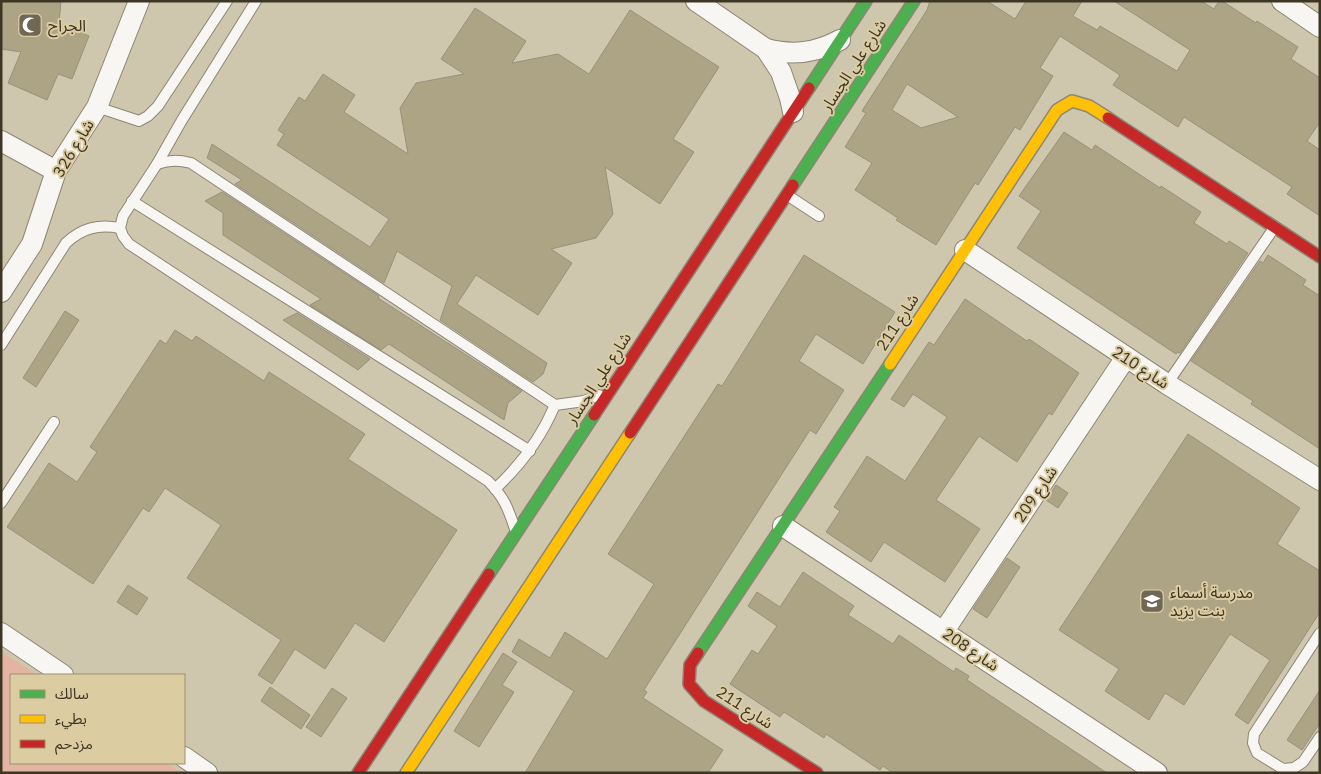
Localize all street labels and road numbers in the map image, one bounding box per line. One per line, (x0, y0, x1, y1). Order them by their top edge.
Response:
street label: شارع علي الجسار (815, 15, 893, 117)
street label: شارع 326 (48, 116, 101, 182)
street label: شارع 211 (871, 290, 925, 356)
street label: شارع علي الجسار (560, 328, 638, 430)
street label: شارع 210 (1107, 341, 1173, 395)
street label: شارع 209 (1009, 462, 1064, 528)
street label: شارع 208 (937, 623, 1003, 678)
street label: شارع 211 (711, 681, 777, 735)

